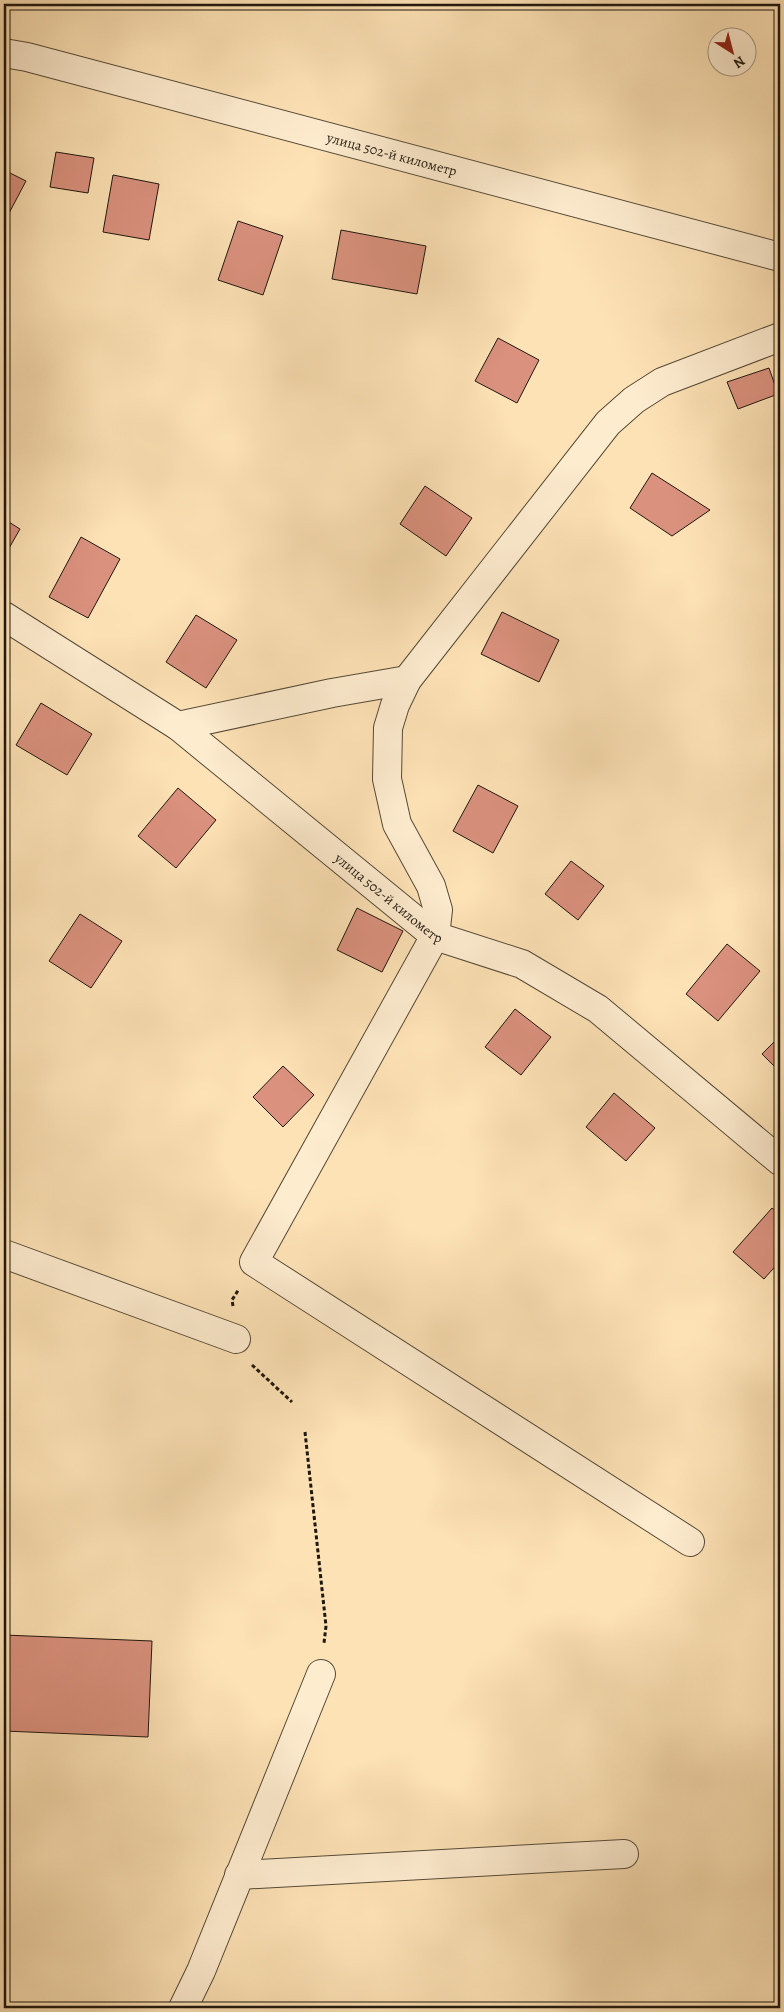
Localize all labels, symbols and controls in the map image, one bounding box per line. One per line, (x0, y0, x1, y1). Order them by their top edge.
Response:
north arrow (706, 28, 756, 78)
text: N (730, 51, 749, 73)
street label: улица 502-й километр (324, 128, 459, 181)
street label: улица 502-й километр (330, 848, 445, 948)

